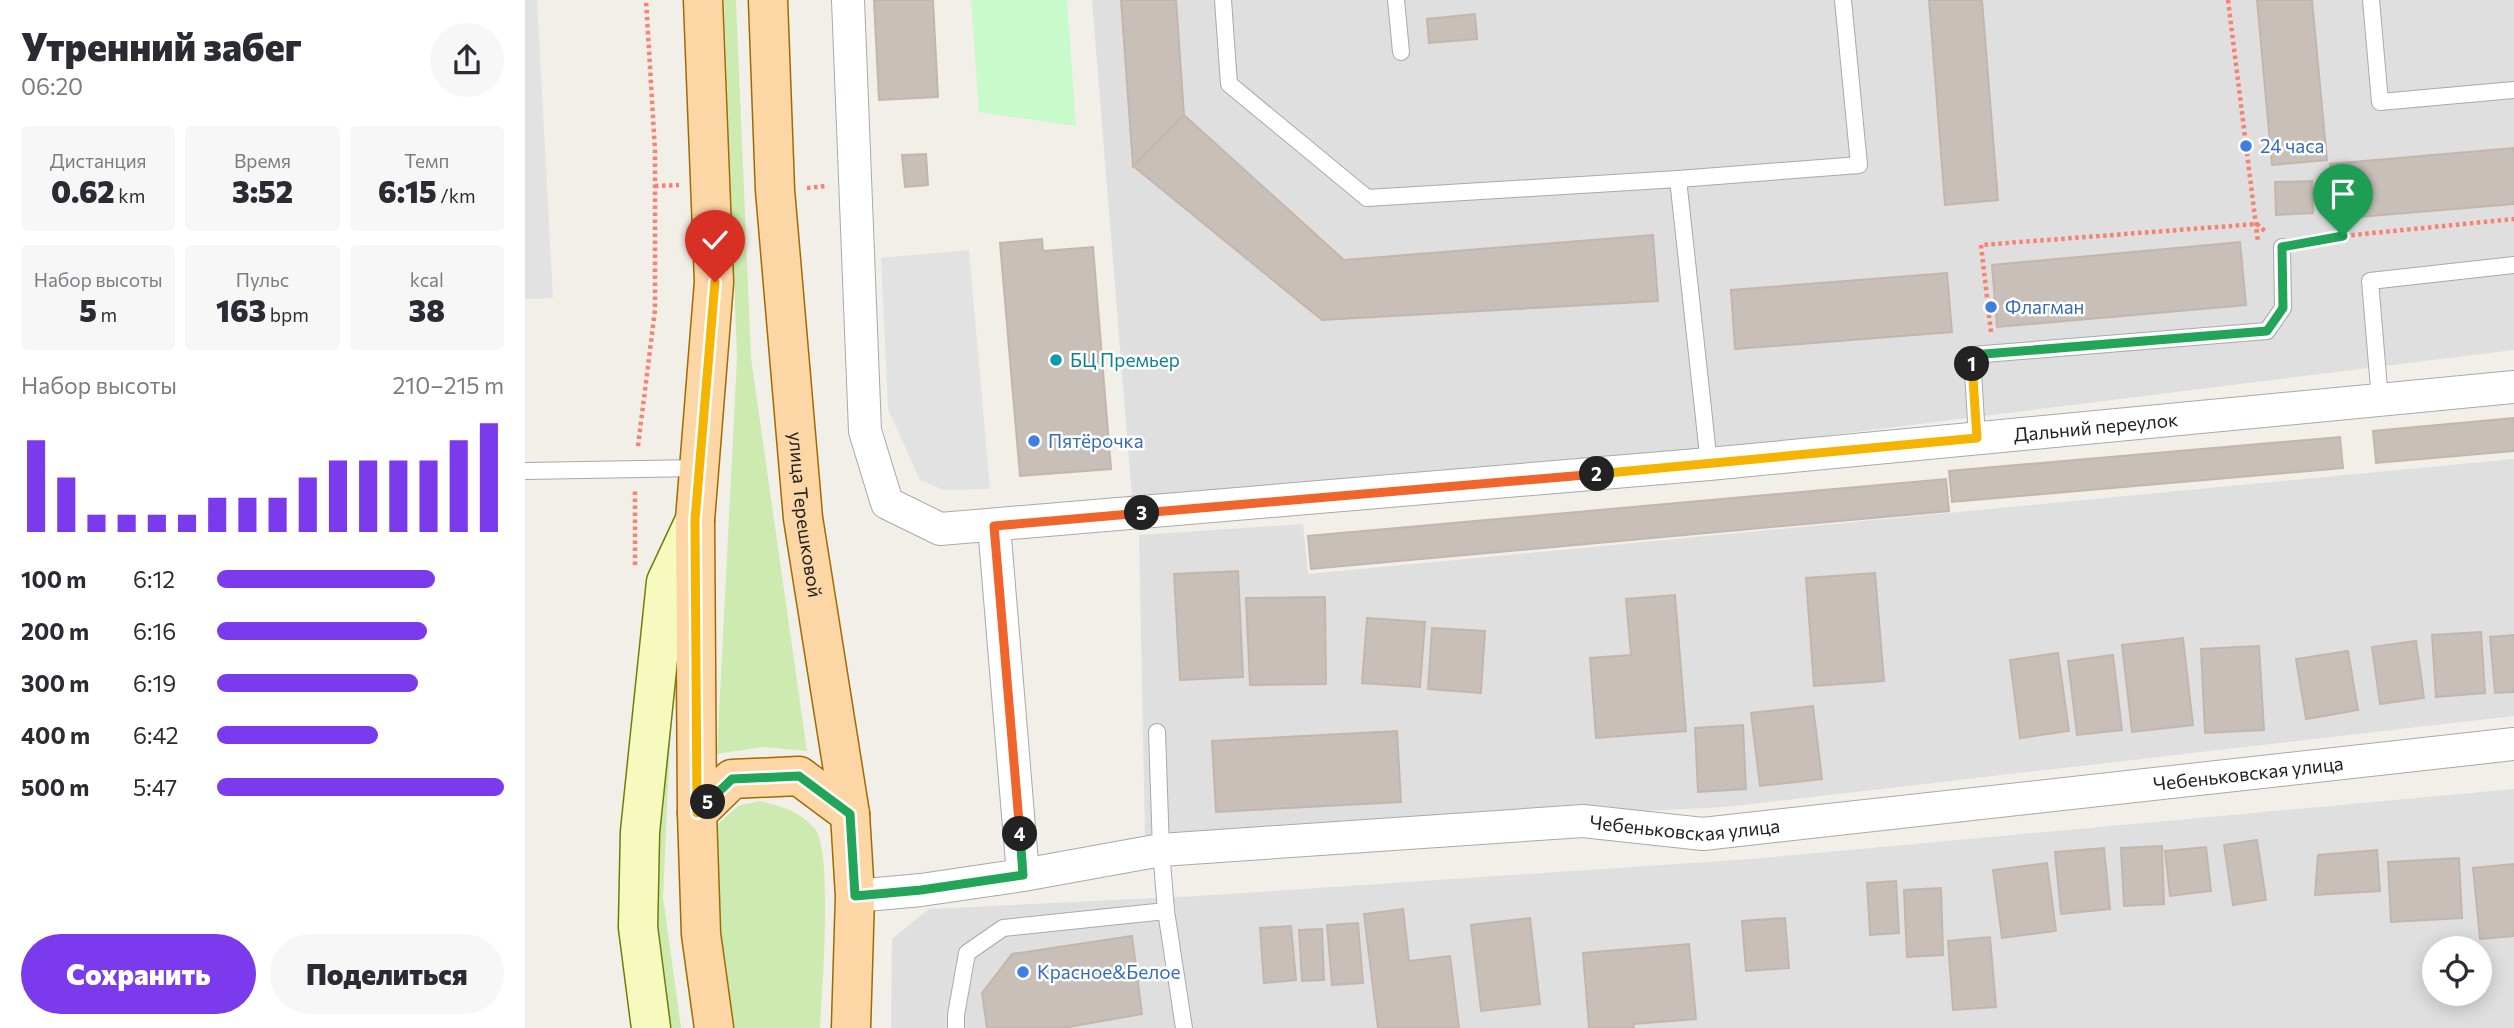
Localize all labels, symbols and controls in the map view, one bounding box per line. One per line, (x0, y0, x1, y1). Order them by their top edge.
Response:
text: Утренний забег (21, 22, 302, 69)
button: share (430, 23, 504, 97)
text: 06:20 (21, 72, 83, 100)
place label: 24 часа (2260, 134, 2324, 157)
marker: 24 часа (2238, 138, 2254, 154)
text: Дистанция (50, 149, 147, 172)
text: Время (234, 149, 291, 172)
text: Темп (404, 149, 449, 172)
pin (2313, 164, 2373, 236)
text: 0.62 (51, 172, 115, 209)
text: 3:52 (232, 172, 293, 209)
text: 6:15 (378, 172, 437, 209)
icon: arrive (2324, 175, 2362, 213)
text: km (115, 184, 145, 207)
text: /km (437, 184, 476, 207)
pin (685, 210, 745, 282)
icon: check (696, 221, 734, 259)
text: Набор высоты (34, 268, 163, 291)
text: Пульс (236, 268, 289, 291)
text: kcal (410, 268, 444, 291)
text: 5 (79, 291, 97, 328)
text: 163 (216, 291, 266, 328)
text: 38 (409, 291, 445, 328)
place label: Флагман (2005, 295, 2084, 318)
marker: Флагман (1983, 299, 1999, 315)
text: m (97, 303, 117, 326)
text: bpm (266, 303, 309, 326)
pin: 1 (1955, 346, 1989, 382)
place label: БЦ Премьер (1070, 348, 1180, 371)
marker: БЦ Премьер (1048, 352, 1064, 368)
text: 1 (1967, 352, 1976, 375)
text: Набор высоты (21, 371, 177, 399)
text: 210–215 m (393, 371, 504, 399)
street label: Дальний переулок (2012, 407, 2179, 446)
place label: Пятёрочка (1048, 429, 1144, 452)
street label: улица Терешковой (785, 431, 827, 599)
marker: Пятёрочка (1026, 433, 1042, 449)
pin: 2 (1579, 456, 1615, 491)
text: 2 (1591, 462, 1602, 485)
pin: 3 (1125, 496, 1159, 530)
text: 3 (1136, 501, 1147, 524)
text: 100 m (21, 565, 86, 593)
text: 6:12 (133, 565, 175, 593)
text: 200 m (21, 617, 89, 645)
text: 6:16 (133, 617, 176, 645)
text: 300 m (21, 669, 89, 697)
text: 6:19 (133, 669, 176, 697)
text: 400 m (21, 721, 90, 749)
text: 6:42 (133, 721, 179, 749)
street label: Чебеньковская улица (2152, 751, 2345, 795)
text: 500 m (21, 773, 89, 801)
text: 5:47 (133, 773, 177, 801)
pin: 5 (691, 784, 725, 820)
text: 5 (702, 790, 713, 813)
street label: Чебеньковская улица (1589, 810, 1781, 845)
pin: 4 (1002, 816, 1037, 852)
text: 4 (1014, 822, 1025, 845)
button: Сохранить (21, 934, 256, 1014)
button: Поделиться (270, 934, 504, 1014)
map controls (2422, 936, 2492, 1006)
button: locate (2422, 936, 2492, 1006)
place label: Красное&Белое (1037, 960, 1181, 983)
marker: Красное&Белое (1015, 964, 1031, 980)

